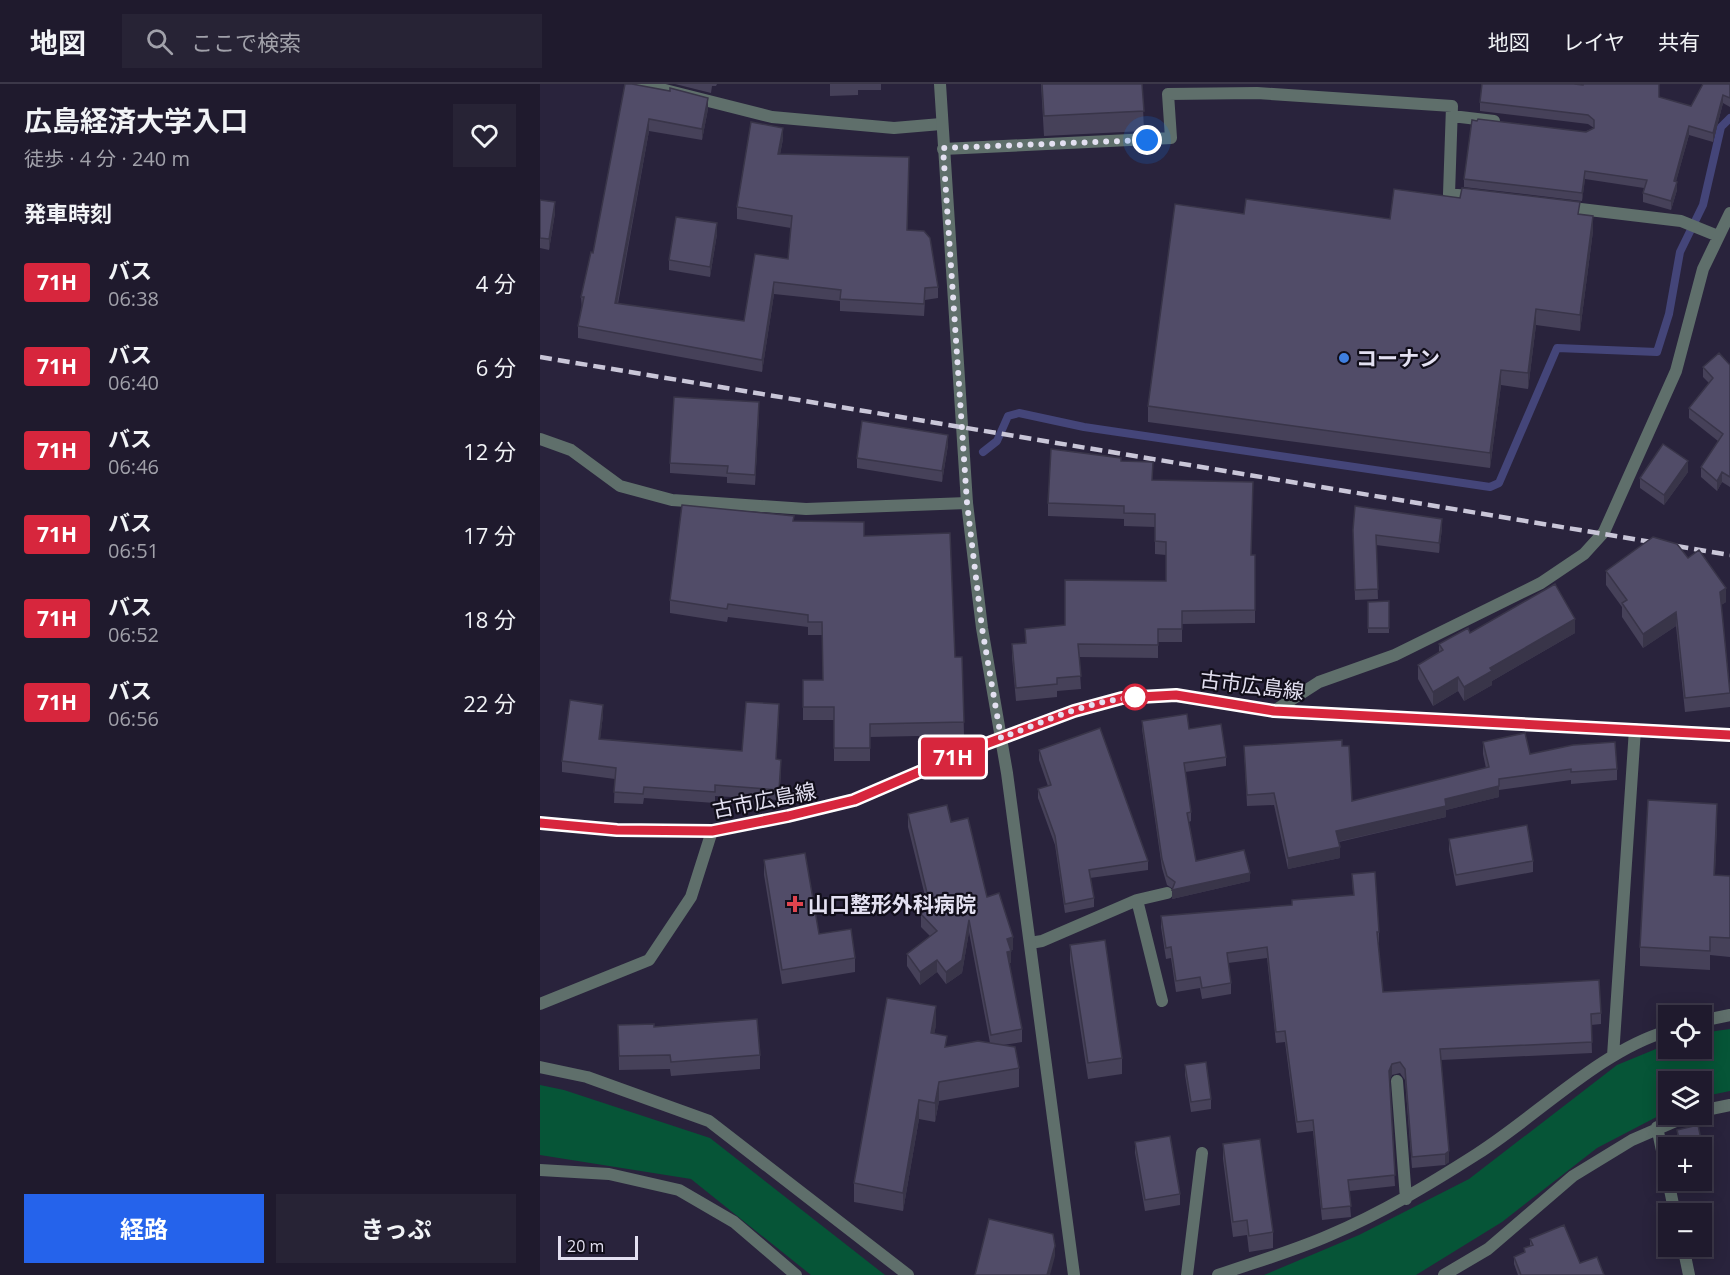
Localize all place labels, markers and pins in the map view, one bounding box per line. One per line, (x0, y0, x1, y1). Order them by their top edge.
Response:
place label: コーナン (1356, 344, 1440, 372)
marker: コーナン (1337, 351, 1351, 365)
unlabelled marker (1122, 684, 1148, 710)
place label: 山口整形外科病院 (808, 890, 976, 918)
marker: 山口整形外科病院 (786, 895, 804, 913)

